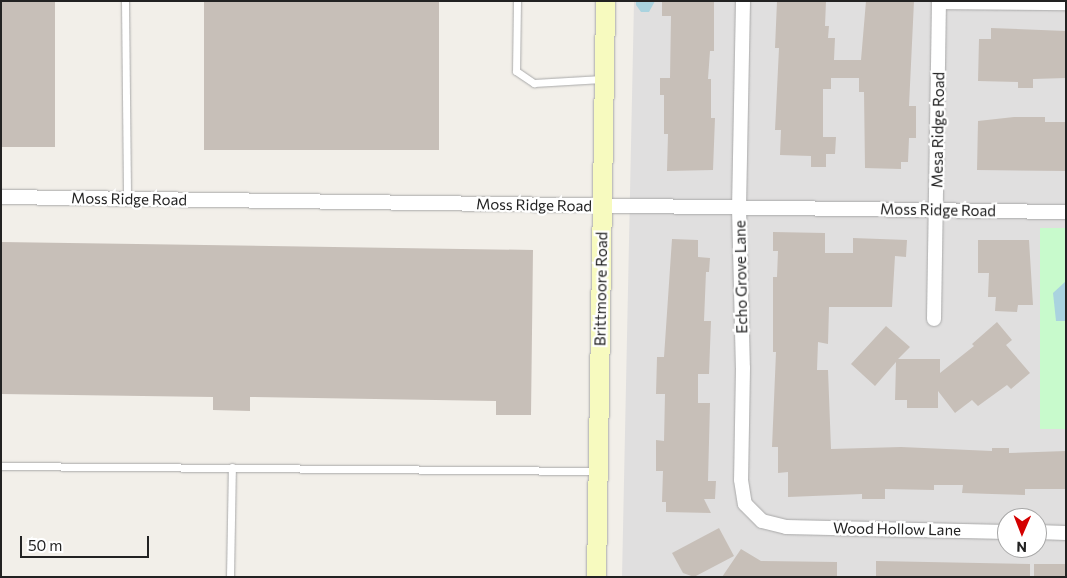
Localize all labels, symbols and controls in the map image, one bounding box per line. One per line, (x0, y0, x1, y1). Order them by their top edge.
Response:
street label: Mesa Ridge Road (928, 72, 948, 188)
street label: Moss Ridge Road (71, 189, 187, 209)
street label: Moss Ridge Road (476, 195, 592, 215)
street label: Moss Ridge Road (880, 200, 996, 220)
street label: Echo Grove Lane (731, 220, 751, 334)
street label: Brittmoore Road (591, 232, 611, 346)
north arrow (997, 508, 1047, 558)
street label: Wood Hollow Lane (833, 519, 961, 539)
scale bar (22, 526, 151, 558)
text: 50 m (28, 536, 62, 554)
text: N (1016, 539, 1027, 556)

